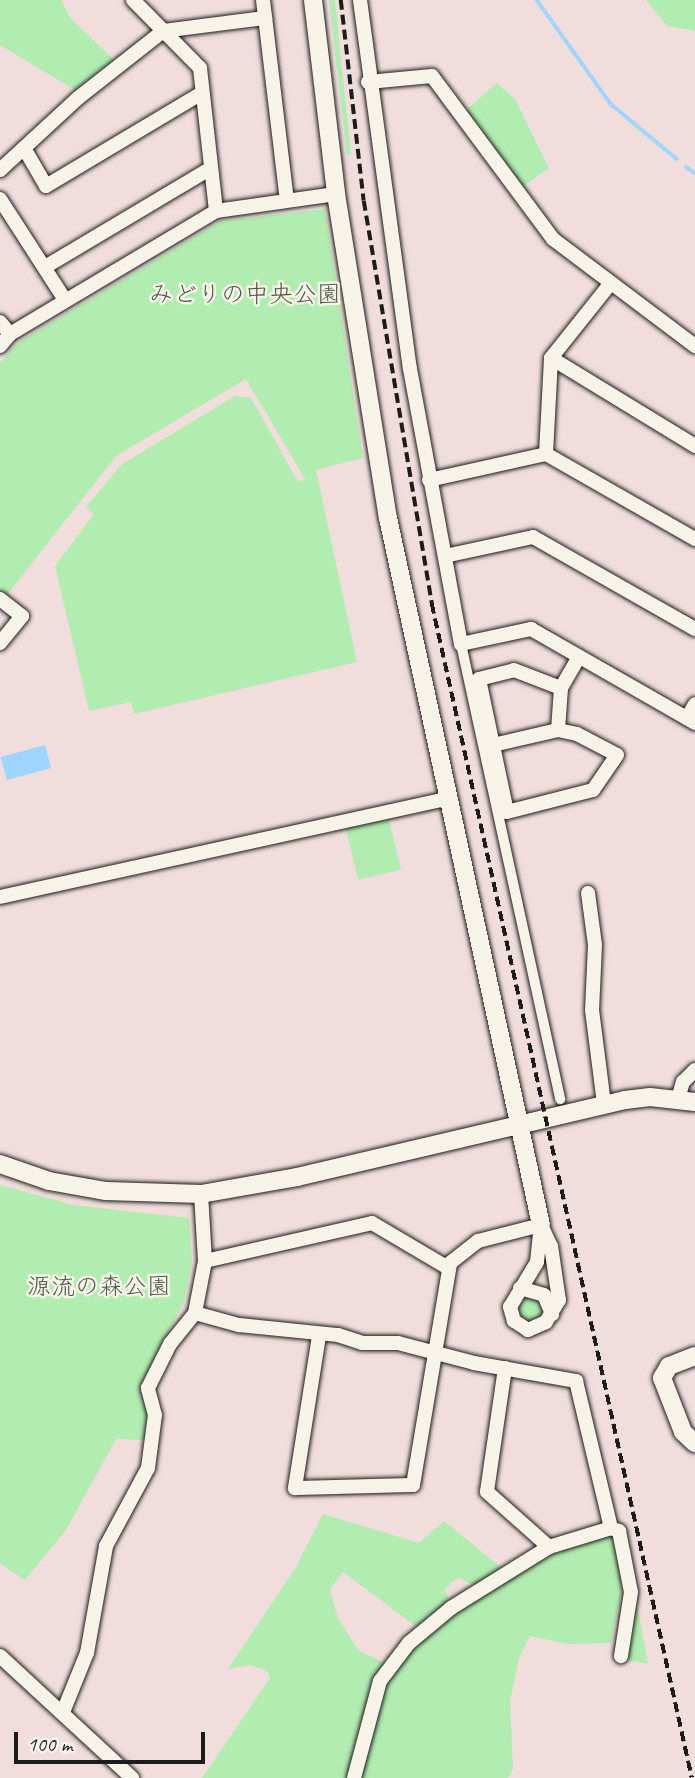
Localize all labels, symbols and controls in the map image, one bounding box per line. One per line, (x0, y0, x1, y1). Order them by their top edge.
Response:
park label: みどりの中央公園 (149, 281, 341, 309)
park label: 源流の森公園 (27, 1273, 171, 1301)
scale bar (18, 1718, 208, 1762)
text: 100 m (27, 1731, 72, 1757)

